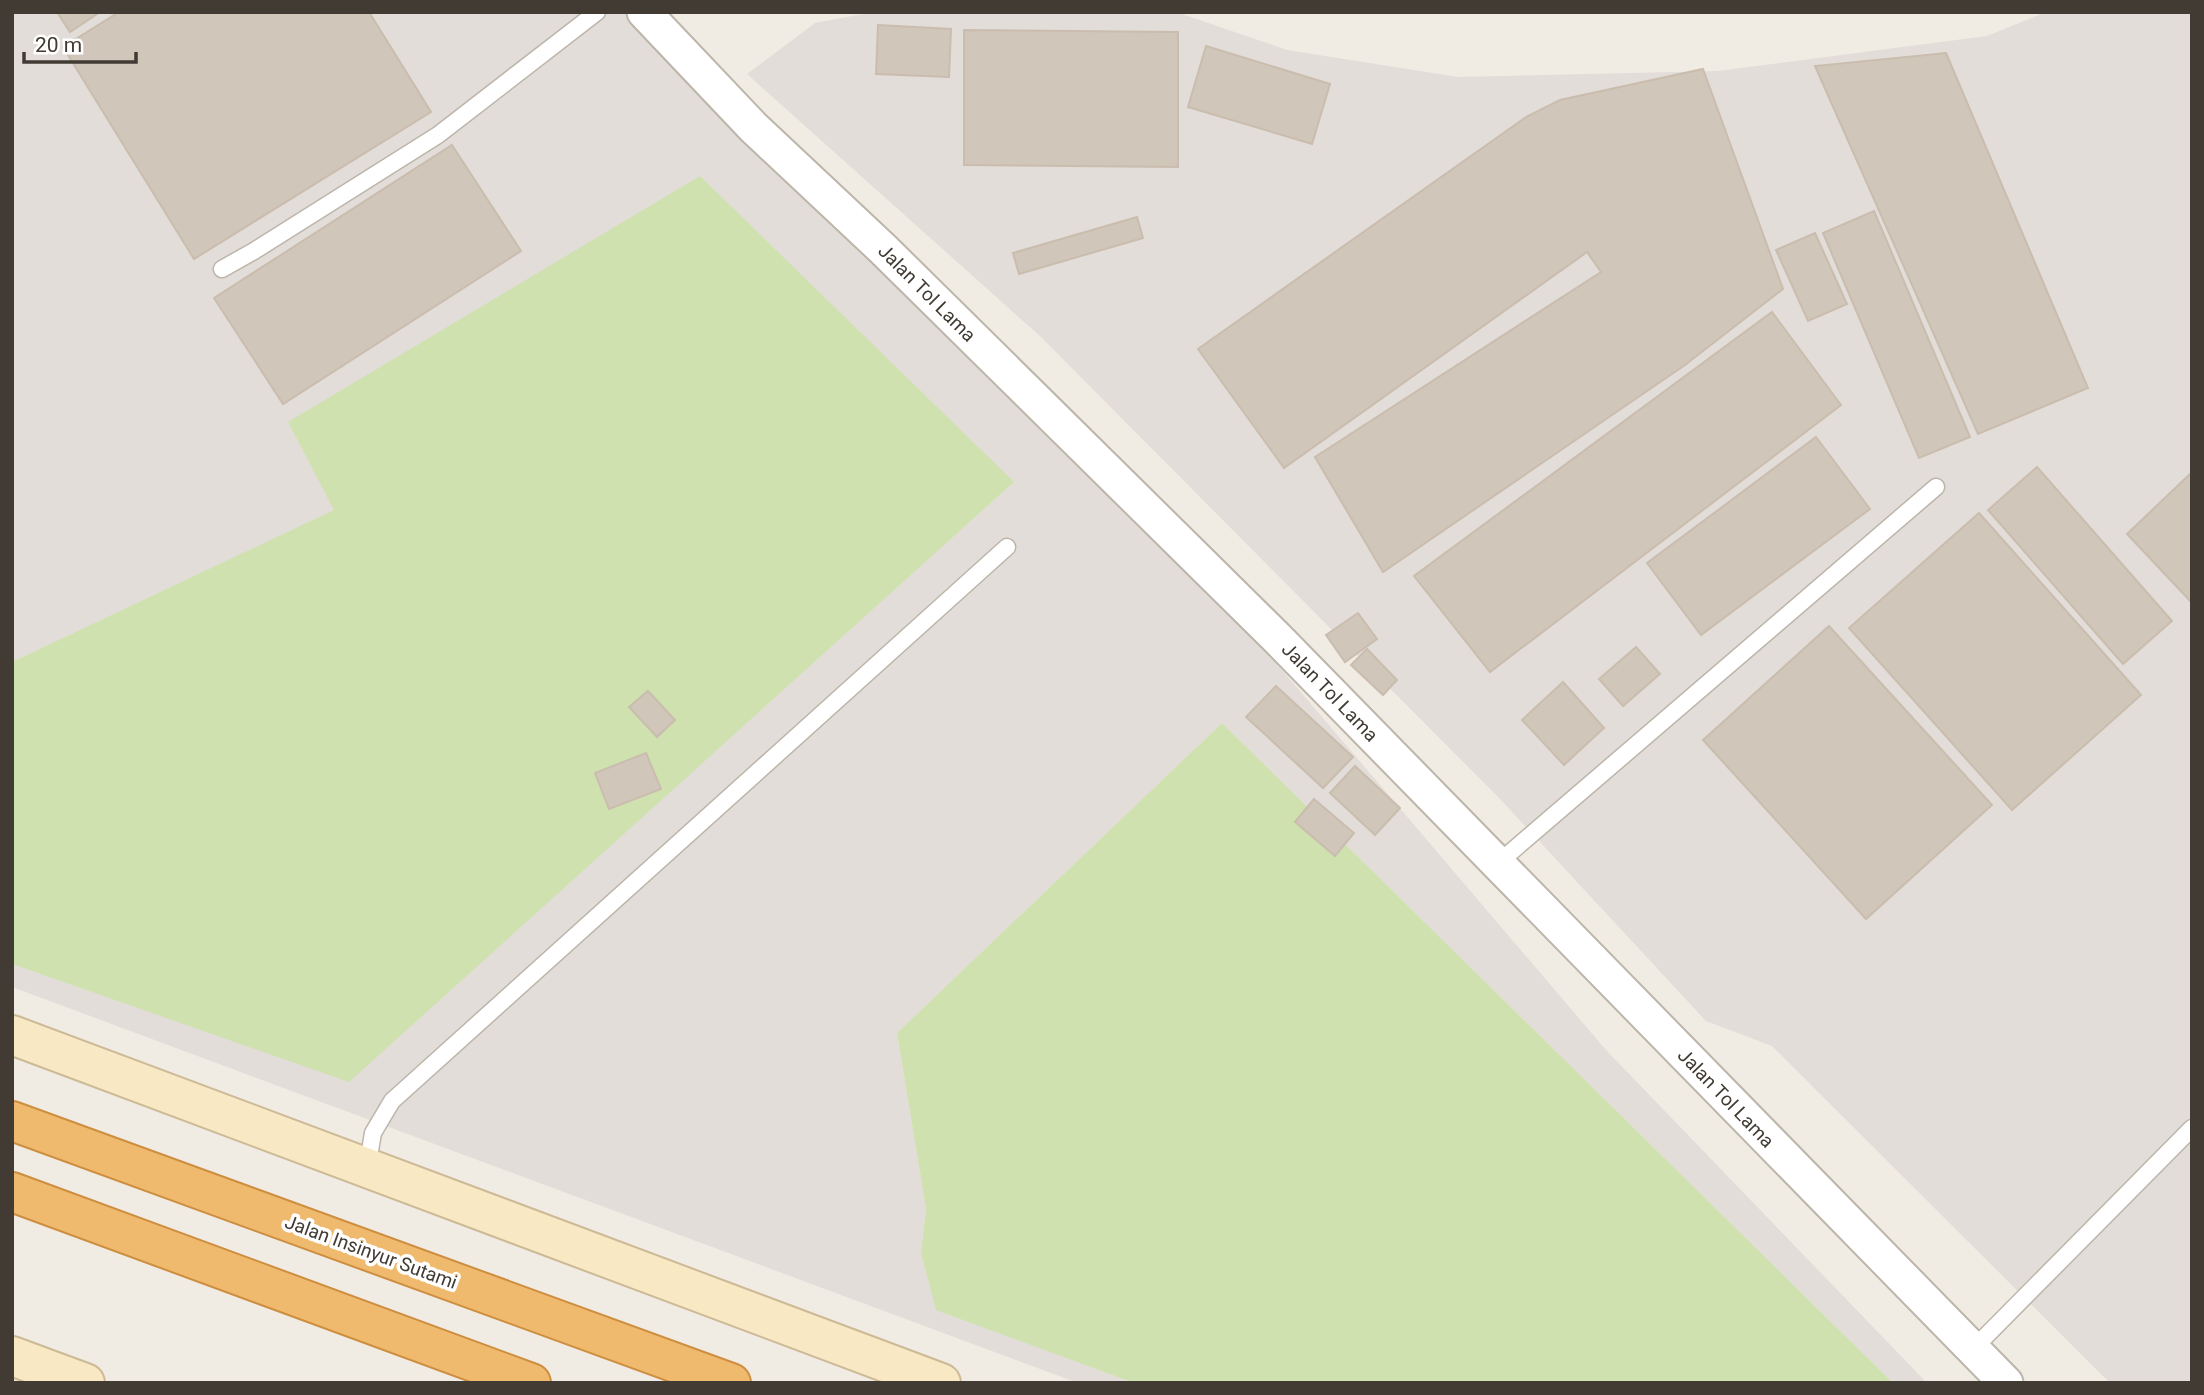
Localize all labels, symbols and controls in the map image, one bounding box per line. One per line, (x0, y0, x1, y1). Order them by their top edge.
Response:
scale bar (24, 21, 136, 65)
text: 20 m (35, 33, 82, 57)
street label: Jalan Tol Lama (873, 239, 981, 347)
street label: Jalan Tol Lama (1277, 638, 1383, 746)
street label: Jalan Tol Lama (1673, 1044, 1779, 1152)
street label: Jalan Insinyur Sutami (282, 1210, 460, 1294)

